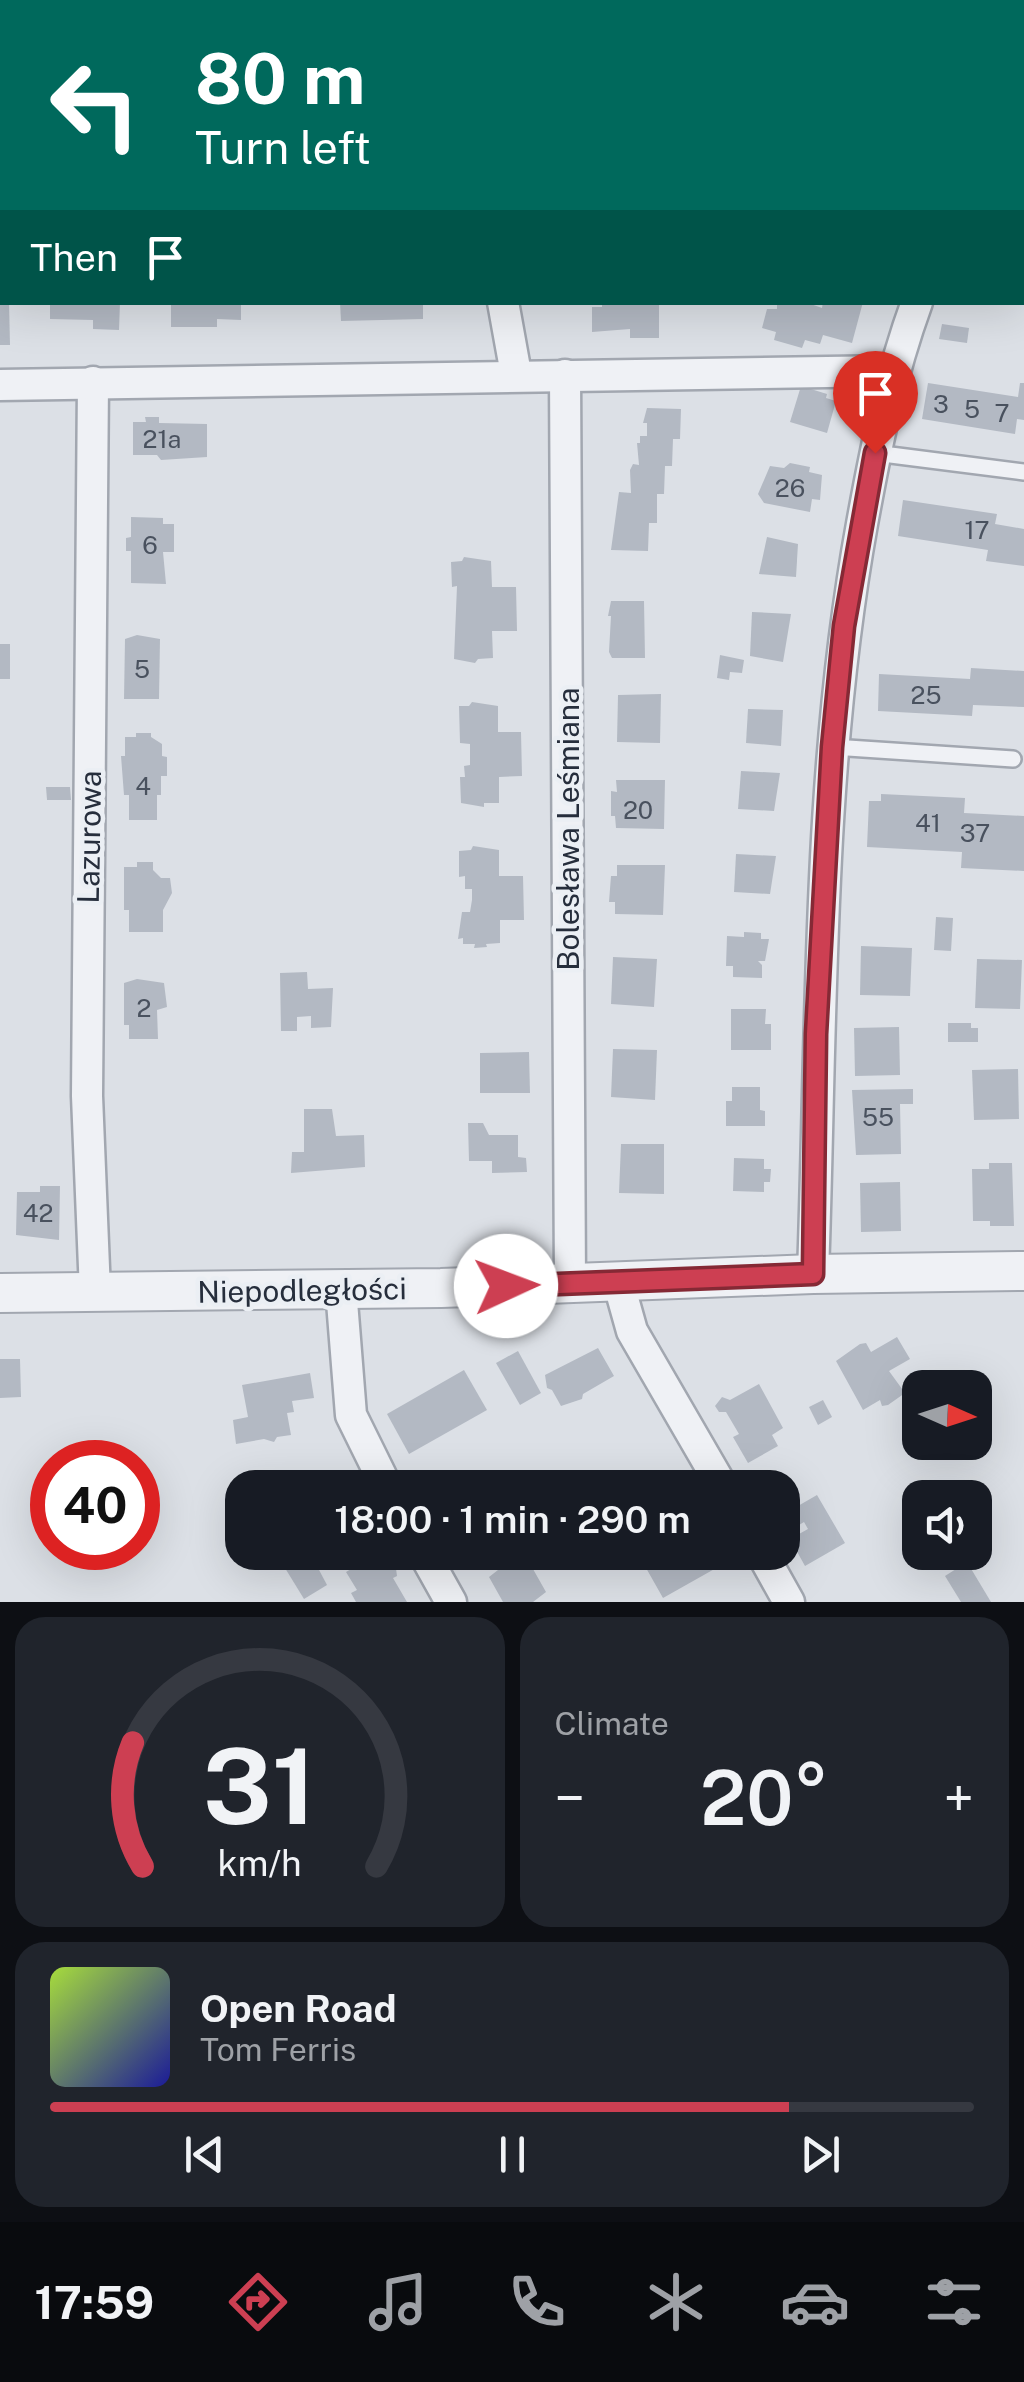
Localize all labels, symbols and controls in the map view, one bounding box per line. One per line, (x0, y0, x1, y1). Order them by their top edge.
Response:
text: 80 m (195, 37, 365, 120)
icon: left (30, 40, 160, 170)
text: Turn left (195, 121, 371, 174)
icon: arrive (138, 230, 193, 285)
text: Then (30, 235, 118, 280)
pin (833, 351, 918, 454)
icon: arrive (848, 366, 903, 421)
house number: 3 (933, 389, 949, 419)
house number: 5 (964, 394, 980, 424)
house number: 7 (994, 398, 1010, 428)
house number: 21a (143, 424, 181, 454)
house number: 26 (775, 473, 805, 503)
house number: 17 (964, 515, 990, 545)
house number: 6 (142, 530, 158, 560)
house number: 5 (134, 654, 150, 684)
house number: 25 (911, 680, 941, 710)
street label: Bolesława Leśmiana (550, 687, 586, 971)
street label: Lazurowa (70, 770, 108, 904)
house number: 4 (135, 771, 151, 801)
house number: 20 (623, 795, 653, 825)
house number: 41 (915, 808, 941, 838)
house number: 37 (960, 818, 990, 848)
house number: 2 (137, 993, 151, 1023)
house number: 55 (862, 1102, 894, 1132)
house number: 42 (23, 1198, 53, 1228)
position arrow (454, 1234, 558, 1338)
street label: Niepodległości (197, 1270, 407, 1310)
north arrow (902, 1370, 992, 1460)
map controls (902, 1370, 992, 1570)
speed limit sign: 40 (30, 1440, 160, 1570)
button: sound (902, 1480, 992, 1570)
text: 18:00 · 1 min · 290 m (334, 1497, 691, 1542)
text: Climate (555, 1705, 669, 1742)
text: 31 (203, 1725, 317, 1847)
text: 20° (700, 1754, 829, 1842)
text: − (555, 1766, 585, 1830)
text: + (943, 1766, 974, 1830)
text: km/h (218, 1842, 302, 1884)
text: Open Road (200, 1986, 397, 2031)
text: Tom Ferris (200, 2031, 356, 2068)
icon: previous (177, 2127, 232, 2182)
icon: pause (485, 2127, 540, 2182)
icon: next (793, 2127, 848, 2182)
icon: directions (223, 2267, 293, 2337)
icon: music (363, 2267, 433, 2337)
icon: phone (502, 2267, 572, 2337)
icon: climate (641, 2267, 711, 2337)
icon: car (780, 2267, 850, 2337)
icon: filters (919, 2267, 989, 2337)
text: 17:59 (35, 2276, 154, 2329)

